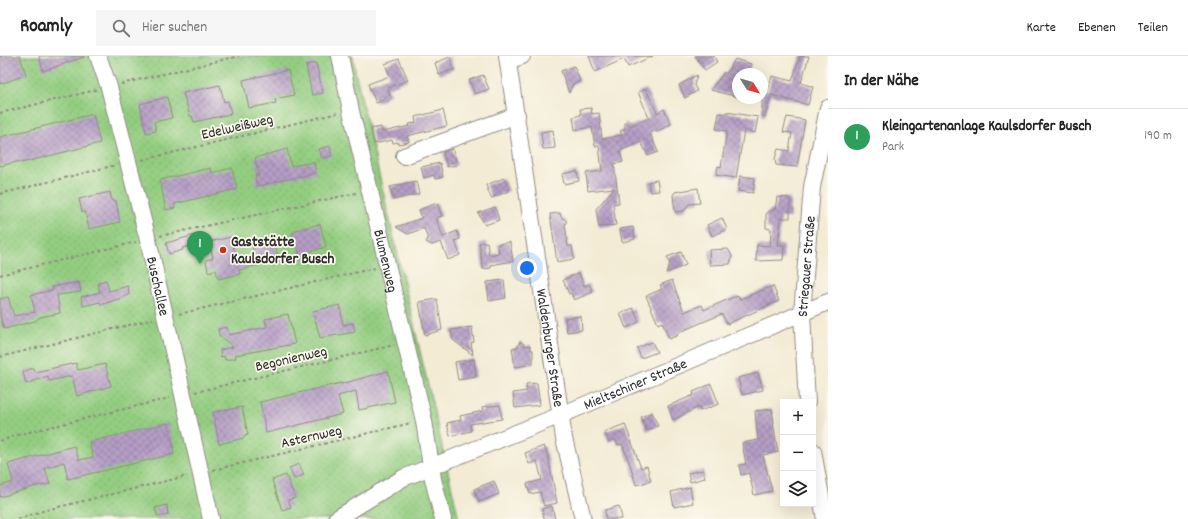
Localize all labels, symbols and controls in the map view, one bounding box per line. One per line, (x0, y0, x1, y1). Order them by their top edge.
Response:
search box (96, 10, 376, 46)
text: Roamly (20, 14, 72, 41)
icon: search (110, 17, 132, 39)
text: Hier suchen (142, 17, 207, 39)
text: Karte (1026, 18, 1056, 38)
text: Ebenen (1078, 18, 1116, 38)
text: Teilen (1138, 18, 1168, 38)
north arrow (732, 68, 768, 104)
text: In der Nähe (844, 70, 919, 94)
street label: Edelweißweg (199, 109, 275, 147)
text: Kleingartenanlage Kaulsdorfer Busch (882, 116, 1091, 138)
text: 1 (856, 127, 858, 146)
text: 190 m (1144, 127, 1172, 146)
text: Park (882, 138, 904, 157)
street label: Striegauer Straße (793, 215, 823, 318)
street label: Blumenweg (366, 228, 402, 295)
pin: 1 (187, 231, 213, 264)
place label: Gaststätte Kaulsdorfer Busch (231, 232, 334, 271)
marker: Gaststätte Kaulsdorfer Busch (218, 245, 228, 255)
street label: Buschallee (139, 255, 174, 319)
your location (517, 258, 537, 278)
street label: Waldenburger Straße (529, 288, 568, 409)
street label: Begonienweg (253, 341, 329, 379)
street label: Mieltschiner Straße (581, 354, 691, 417)
map controls (780, 399, 816, 507)
button: + (780, 399, 816, 435)
street label: Asternweg (279, 420, 344, 456)
button: − (780, 435, 816, 471)
button: layers (780, 471, 816, 507)

